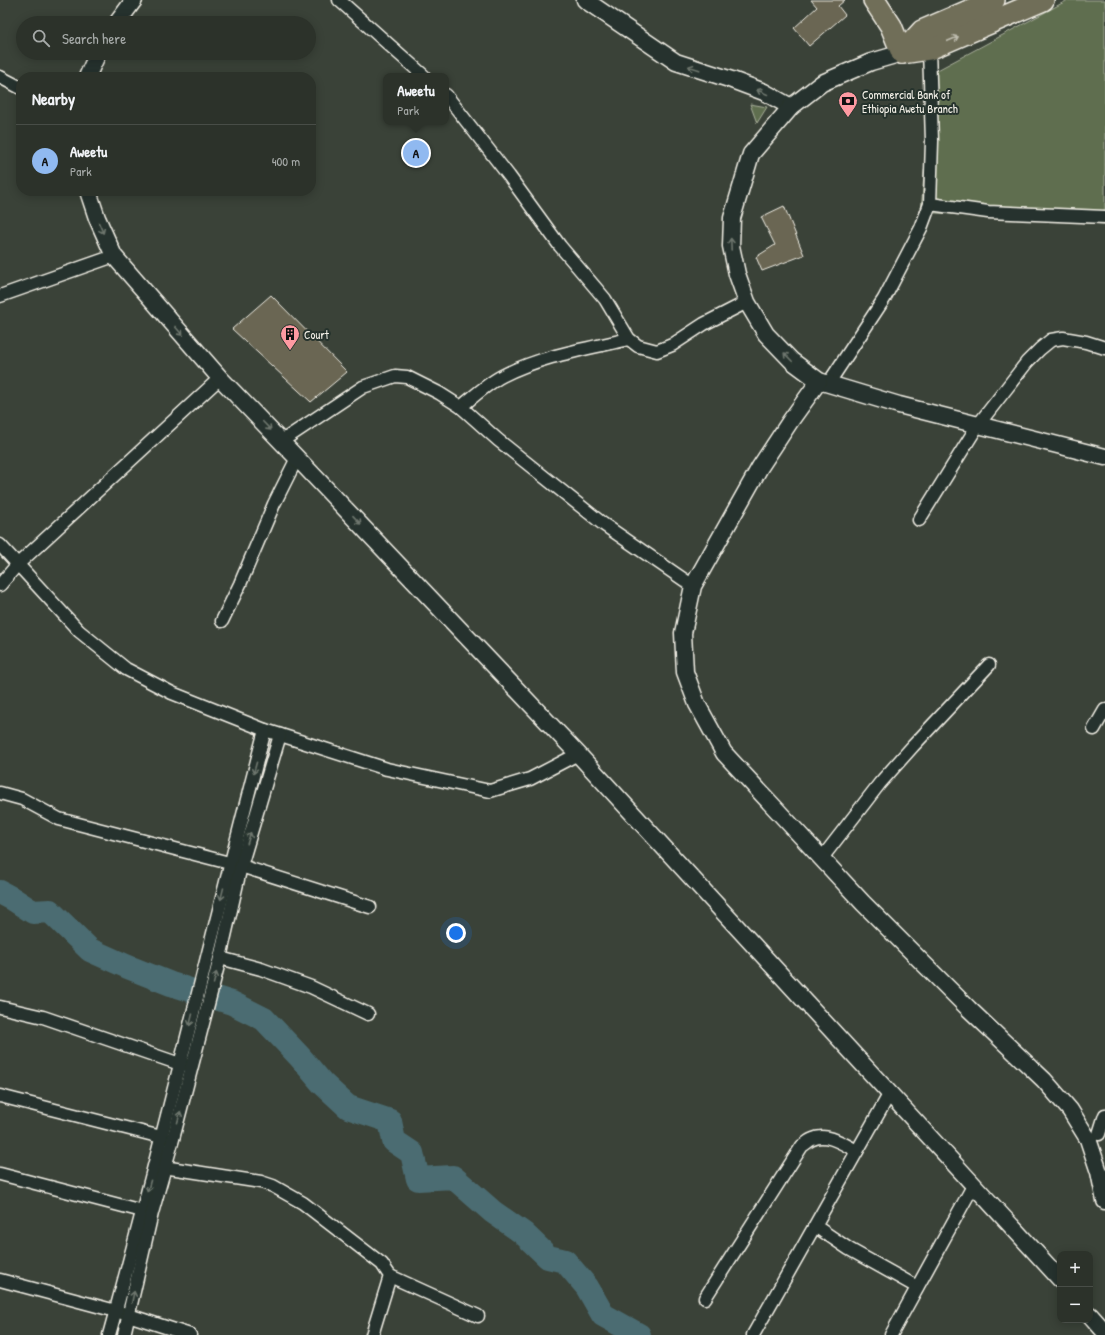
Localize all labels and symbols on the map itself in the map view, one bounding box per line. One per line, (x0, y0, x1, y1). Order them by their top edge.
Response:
one-way arrow (946, 35, 958, 42)
one-way arrow (688, 64, 701, 71)
place label: Commercial Bank of Ethiopia Awetu Branch (862, 86, 958, 117)
one-way arrow (756, 87, 768, 95)
bank icon: Commercial Bank of Ethiopia Awetu Branch (837, 90, 859, 118)
pin: A (403, 138, 429, 168)
one-way arrow (98, 221, 105, 233)
one-way arrow (728, 238, 735, 251)
building icon: Court (279, 323, 301, 351)
one-way arrow (174, 325, 183, 336)
place label: Court (304, 326, 330, 343)
one-way arrow (783, 352, 793, 362)
one-way arrow (262, 421, 272, 431)
one-way arrow (352, 515, 361, 525)
one-way arrow (251, 761, 258, 774)
one-way arrow (246, 831, 253, 844)
one-way arrow (218, 887, 226, 900)
your location (446, 923, 466, 943)
one-way arrow (212, 971, 220, 984)
one-way arrow (187, 1013, 195, 1026)
one-way arrow (176, 1111, 183, 1124)
one-way arrow (144, 1180, 152, 1193)
one-way arrow (130, 1291, 138, 1304)

